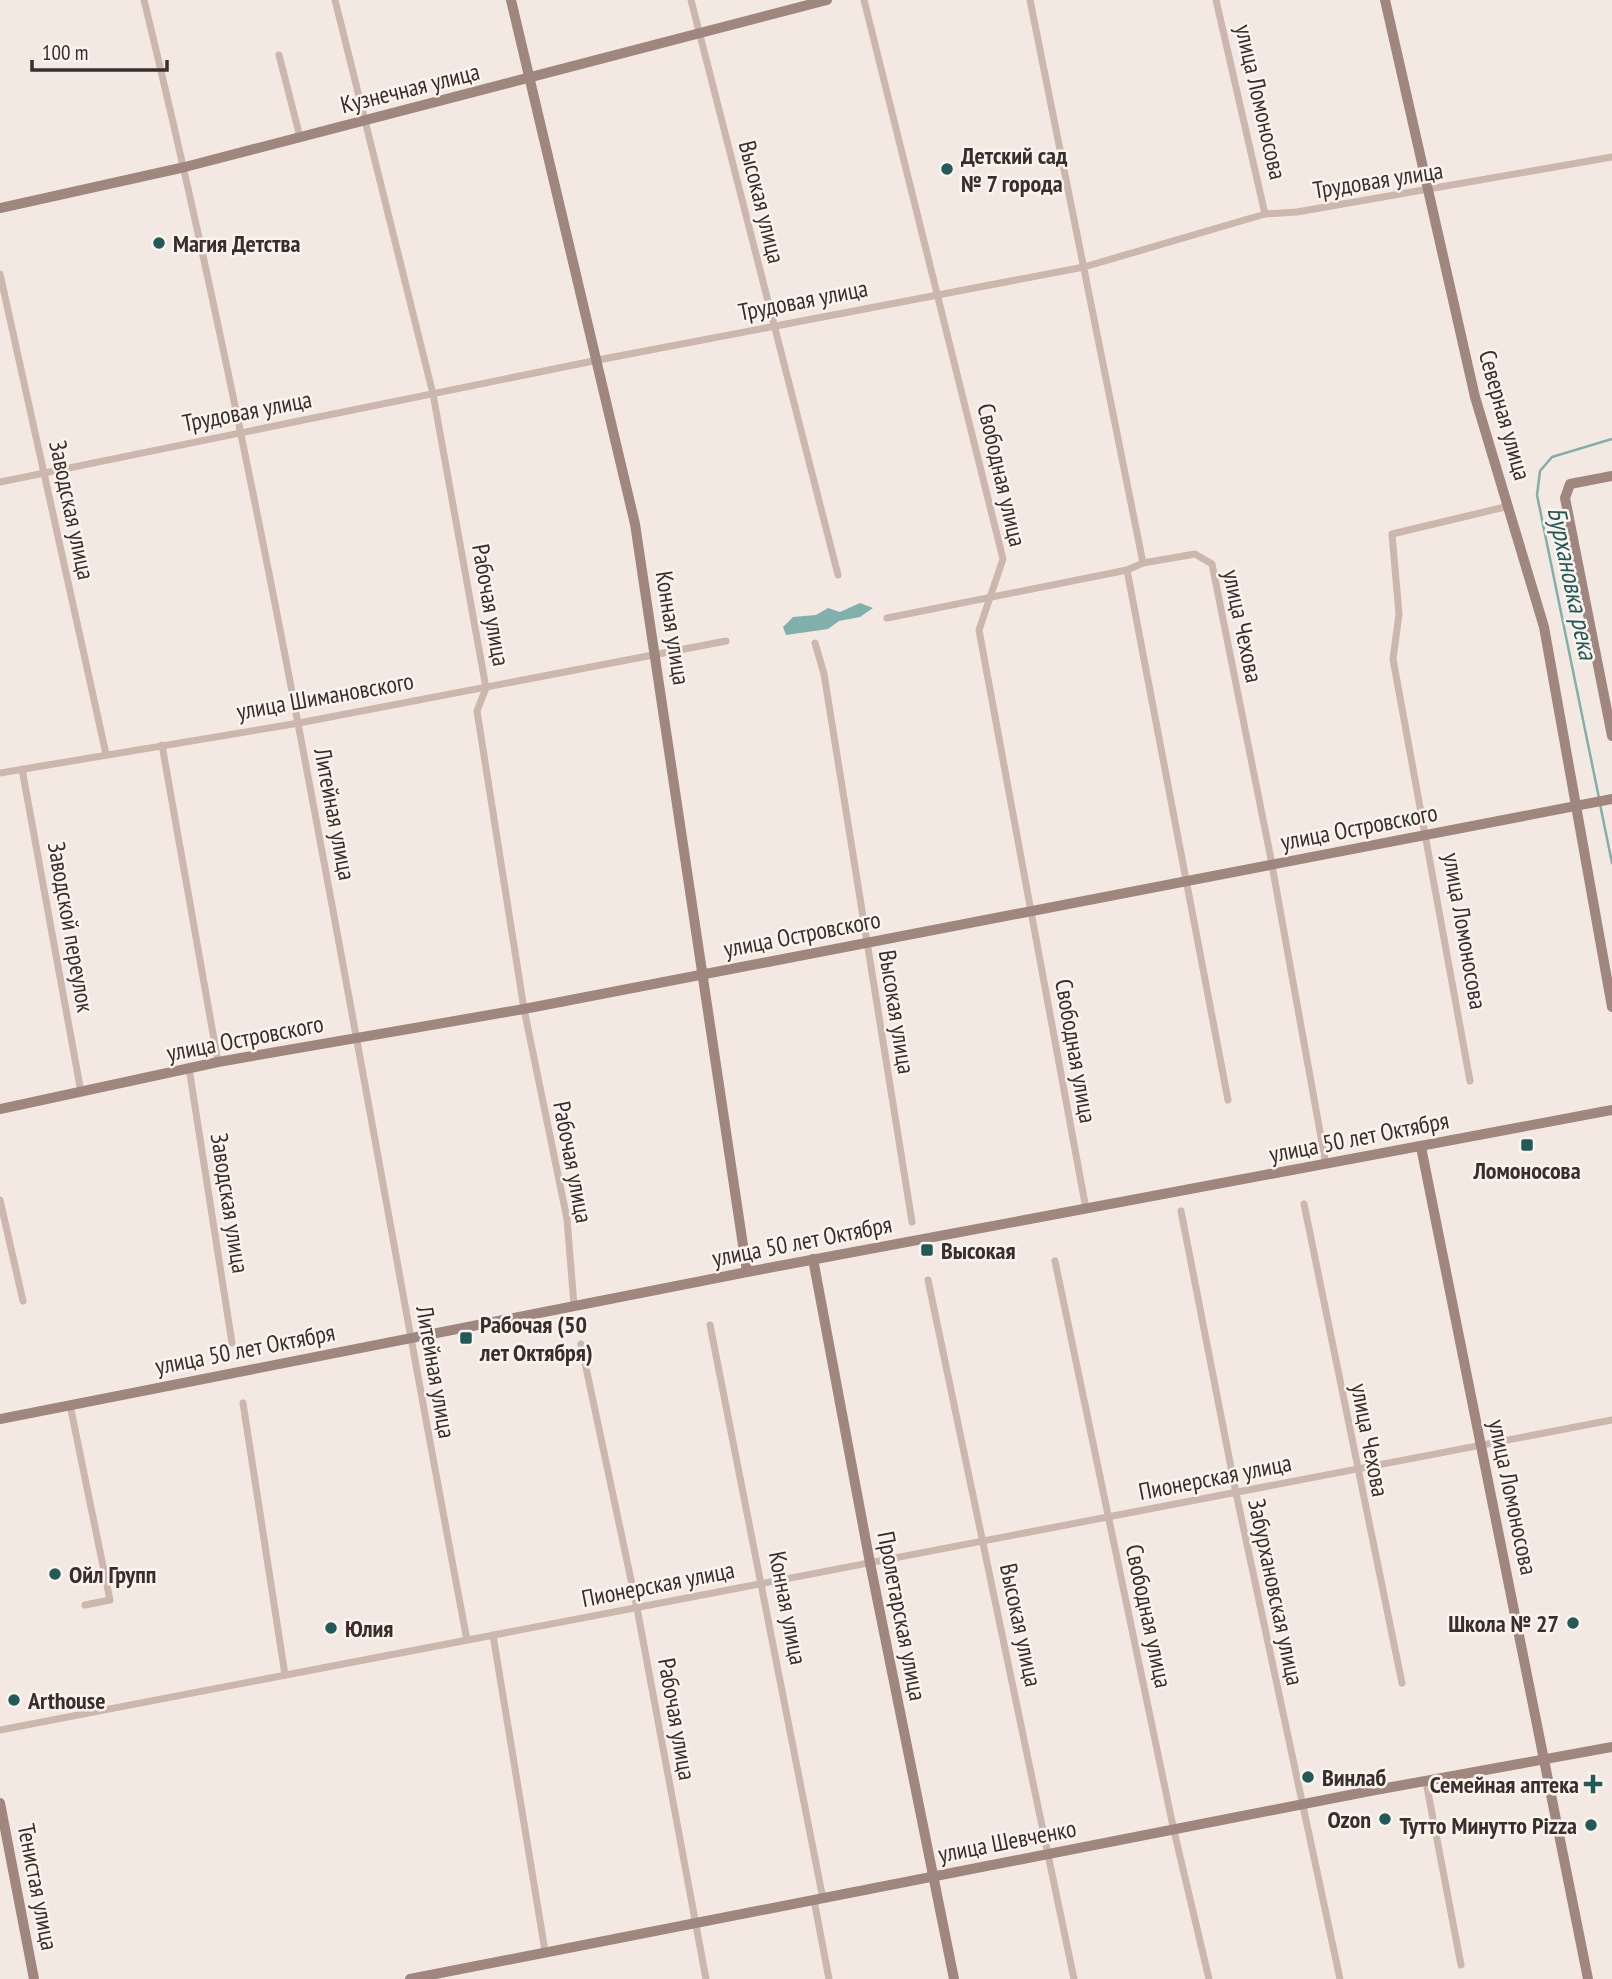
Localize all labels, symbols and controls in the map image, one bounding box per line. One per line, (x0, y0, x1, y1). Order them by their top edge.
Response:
street label: улица Ломоносова (1228, 21, 1294, 183)
scale bar (32, 28, 166, 72)
text: 100 m (42, 39, 88, 66)
street label: Кузнечная улица (337, 56, 483, 120)
street label: Высокая улица (732, 138, 792, 266)
place label: Детский сад № 7 города (961, 140, 1068, 199)
street label: Трудовая улица (1311, 154, 1445, 206)
marker: Детский сад № 7 города (939, 161, 955, 177)
place label: Магия Детства (173, 228, 301, 259)
marker: Магия Детства (151, 235, 167, 251)
street label: Трудовая улица (736, 272, 870, 328)
street label: Северная улица (1472, 346, 1538, 484)
street label: Трудовая улица (180, 383, 314, 439)
street label: Свободная улица (970, 400, 1034, 550)
street label: Заводская улица (42, 438, 102, 582)
water label: Бурхановка река (1541, 504, 1606, 664)
street label: Рабочая улица (465, 542, 517, 668)
street label: улица Чехова (1216, 567, 1270, 685)
street label: Конная улица (649, 569, 697, 687)
street label: улица Шимановского (234, 665, 416, 727)
street label: Литейная улица (307, 744, 363, 883)
street label: улица Островского (1278, 797, 1440, 857)
street label: Заводской переулок (41, 839, 101, 1015)
street label: улица Ломоносова (1436, 850, 1494, 1012)
street label: улица Островского (721, 904, 883, 964)
street label: Высокая улица (872, 948, 922, 1076)
street label: Свободная улица (1048, 977, 1104, 1125)
street label: улица Островского (164, 1008, 326, 1068)
street label: Рабочая улица (546, 1099, 600, 1225)
street label: улица 50 лет Октября (1267, 1104, 1451, 1170)
street label: Заводская улица (204, 1131, 256, 1275)
marker: Ломоносова (1519, 1137, 1535, 1153)
place label: Ломоносова (1472, 1155, 1581, 1186)
street label: улица 50 лет Октября (710, 1208, 894, 1274)
place label: Высокая (941, 1235, 1016, 1266)
marker: Высокая (919, 1242, 935, 1258)
street label: Литейная улица (409, 1302, 463, 1441)
place label: Рабочая (50 лет Октября) (479, 1309, 593, 1368)
street label: улица 50 лет Октября (153, 1316, 337, 1382)
marker: Рабочая (50 лет Октября) (458, 1330, 474, 1346)
street label: улица Чехова (1344, 1381, 1396, 1499)
street label: улица Ломоносова (1481, 1416, 1545, 1578)
street label: Пионерская улица (1136, 1447, 1294, 1507)
street label: Забурхановская улица (1241, 1496, 1311, 1688)
street label: Пролетарская улица (870, 1529, 934, 1703)
street label: Свободная улица (1119, 1541, 1179, 1691)
street label: Конная улица (762, 1549, 814, 1667)
street label: Пионерская улица (579, 1554, 737, 1614)
place label: Ойл Групп (69, 1559, 156, 1590)
street label: Высокая улица (993, 1561, 1049, 1689)
marker: Ойл Групп (47, 1566, 63, 1582)
place label: Школа № 27 (1448, 1608, 1559, 1639)
place label: Юлия (345, 1613, 393, 1644)
marker: Школа № 27 (1565, 1615, 1581, 1631)
marker: Юлия (323, 1620, 339, 1636)
street label: Рабочая улица (651, 1656, 703, 1782)
place label: Arthouse (27, 1685, 105, 1716)
marker: Arthouse (6, 1692, 22, 1708)
place label: Винлаб (1322, 1762, 1387, 1793)
marker: Винлаб (1300, 1769, 1316, 1785)
place label: Семейная аптека (1430, 1769, 1579, 1800)
marker: Семейная аптека (1585, 1776, 1601, 1792)
place label: Ozon (1328, 1804, 1371, 1835)
place label: Тутто Минутто Pizza (1400, 1810, 1577, 1841)
marker: Ozon (1377, 1811, 1393, 1827)
street label: улица Шевченко (935, 1812, 1079, 1870)
marker: Тутто Минутто Pizza (1583, 1817, 1599, 1833)
street label: Тенистая улица (11, 1821, 65, 1953)

